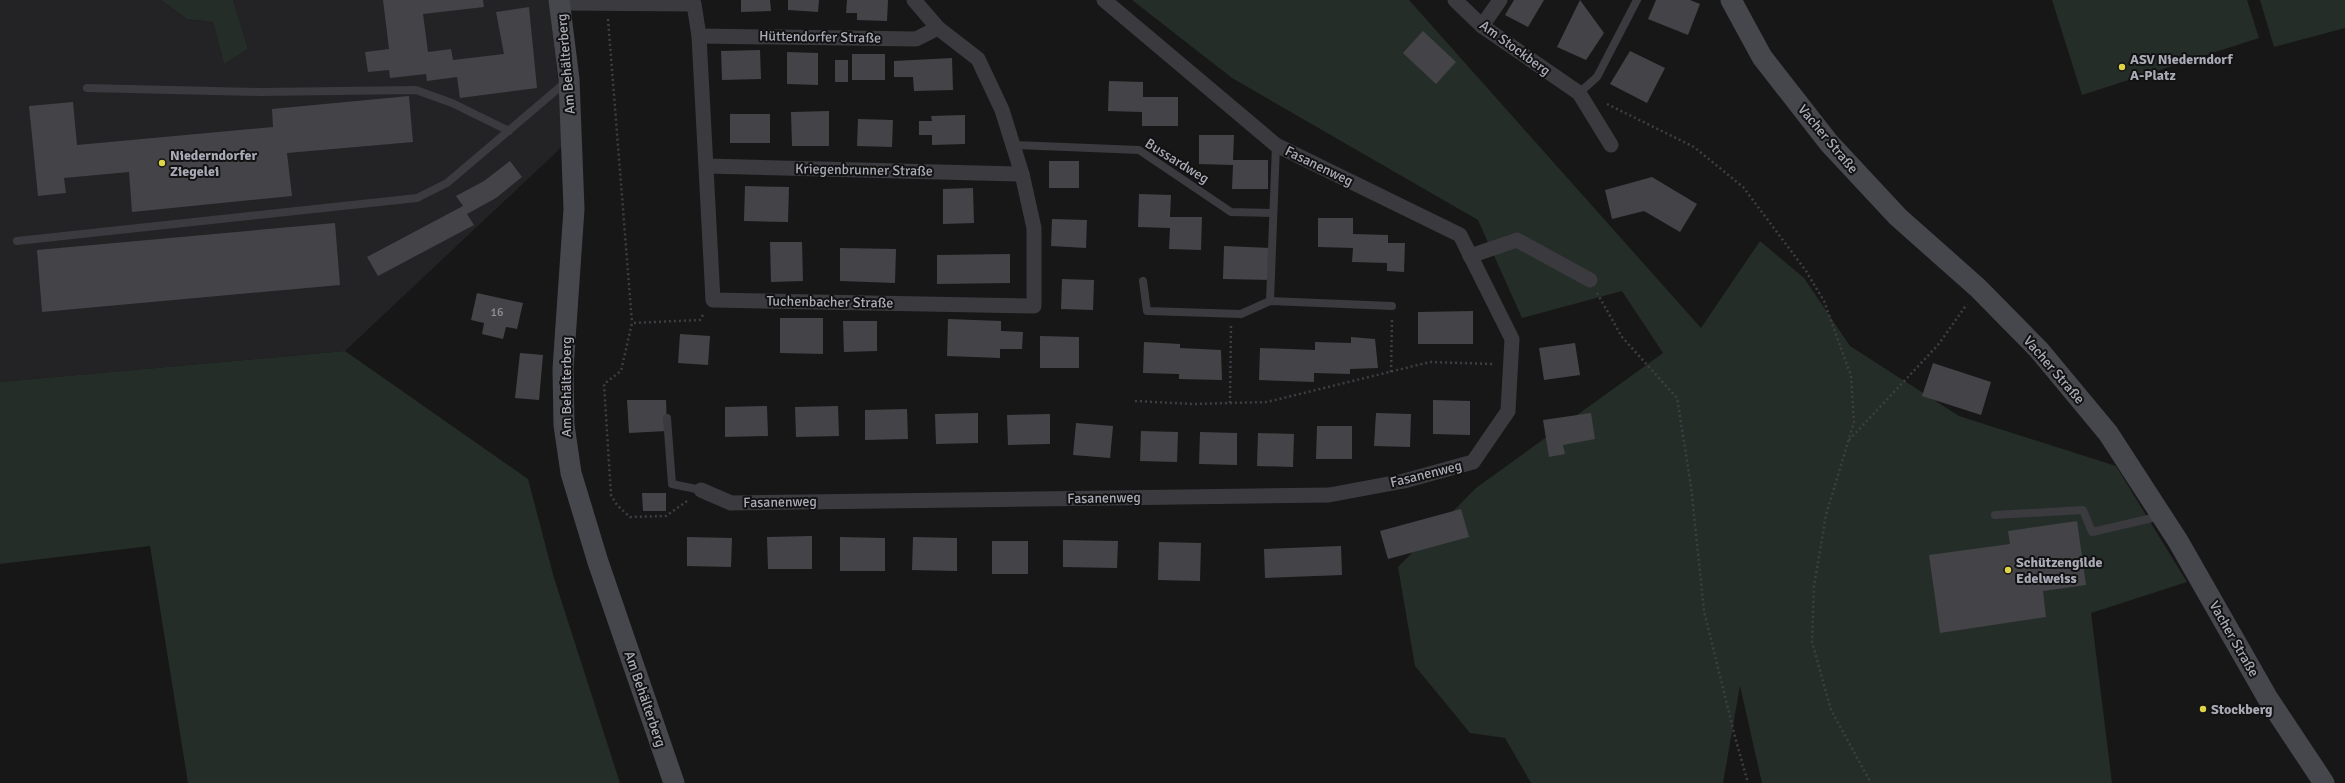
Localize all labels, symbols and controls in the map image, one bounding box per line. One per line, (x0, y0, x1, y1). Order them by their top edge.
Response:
street label: Am Behälterberg (553, 13, 579, 115)
street label: Am Stockberg (1476, 17, 1554, 79)
street label: Hüttendorfer Straße (759, 27, 881, 47)
place label: ASV Niederndorf A-Platz (2130, 51, 2233, 84)
marker: ASV Niederndorf A-Platz (2117, 62, 2127, 72)
street label: Vacher Straße (1794, 101, 1862, 177)
street label: Bussardweg (1142, 135, 1212, 187)
street label: Fasanenweg (1282, 142, 1356, 190)
place label: Niederndorfer Ziegelei (170, 147, 257, 180)
marker: Niederndorfer Ziegelei (157, 158, 167, 168)
street label: Kriegenbrunner Straße (795, 160, 933, 180)
street label: Tuchenbacher Straße (767, 292, 893, 312)
house number: 16 (491, 305, 503, 320)
street label: Vacher Straße (2020, 332, 2088, 408)
street label: Am Behälterberg (558, 337, 575, 437)
street label: Fasanenweg (1388, 457, 1464, 491)
street label: Fasanenweg (1067, 489, 1141, 507)
street label: Fasanenweg (743, 493, 817, 511)
place label: Schützengilde Edelweiss (2016, 554, 2102, 587)
marker: Schützengilde Edelweiss (2003, 565, 2013, 575)
street label: Vacher Straße (2205, 598, 2263, 680)
street label: Am Behälterberg (621, 649, 669, 749)
place label: Stockberg (2211, 701, 2273, 718)
marker: Stockberg (2198, 704, 2208, 714)

